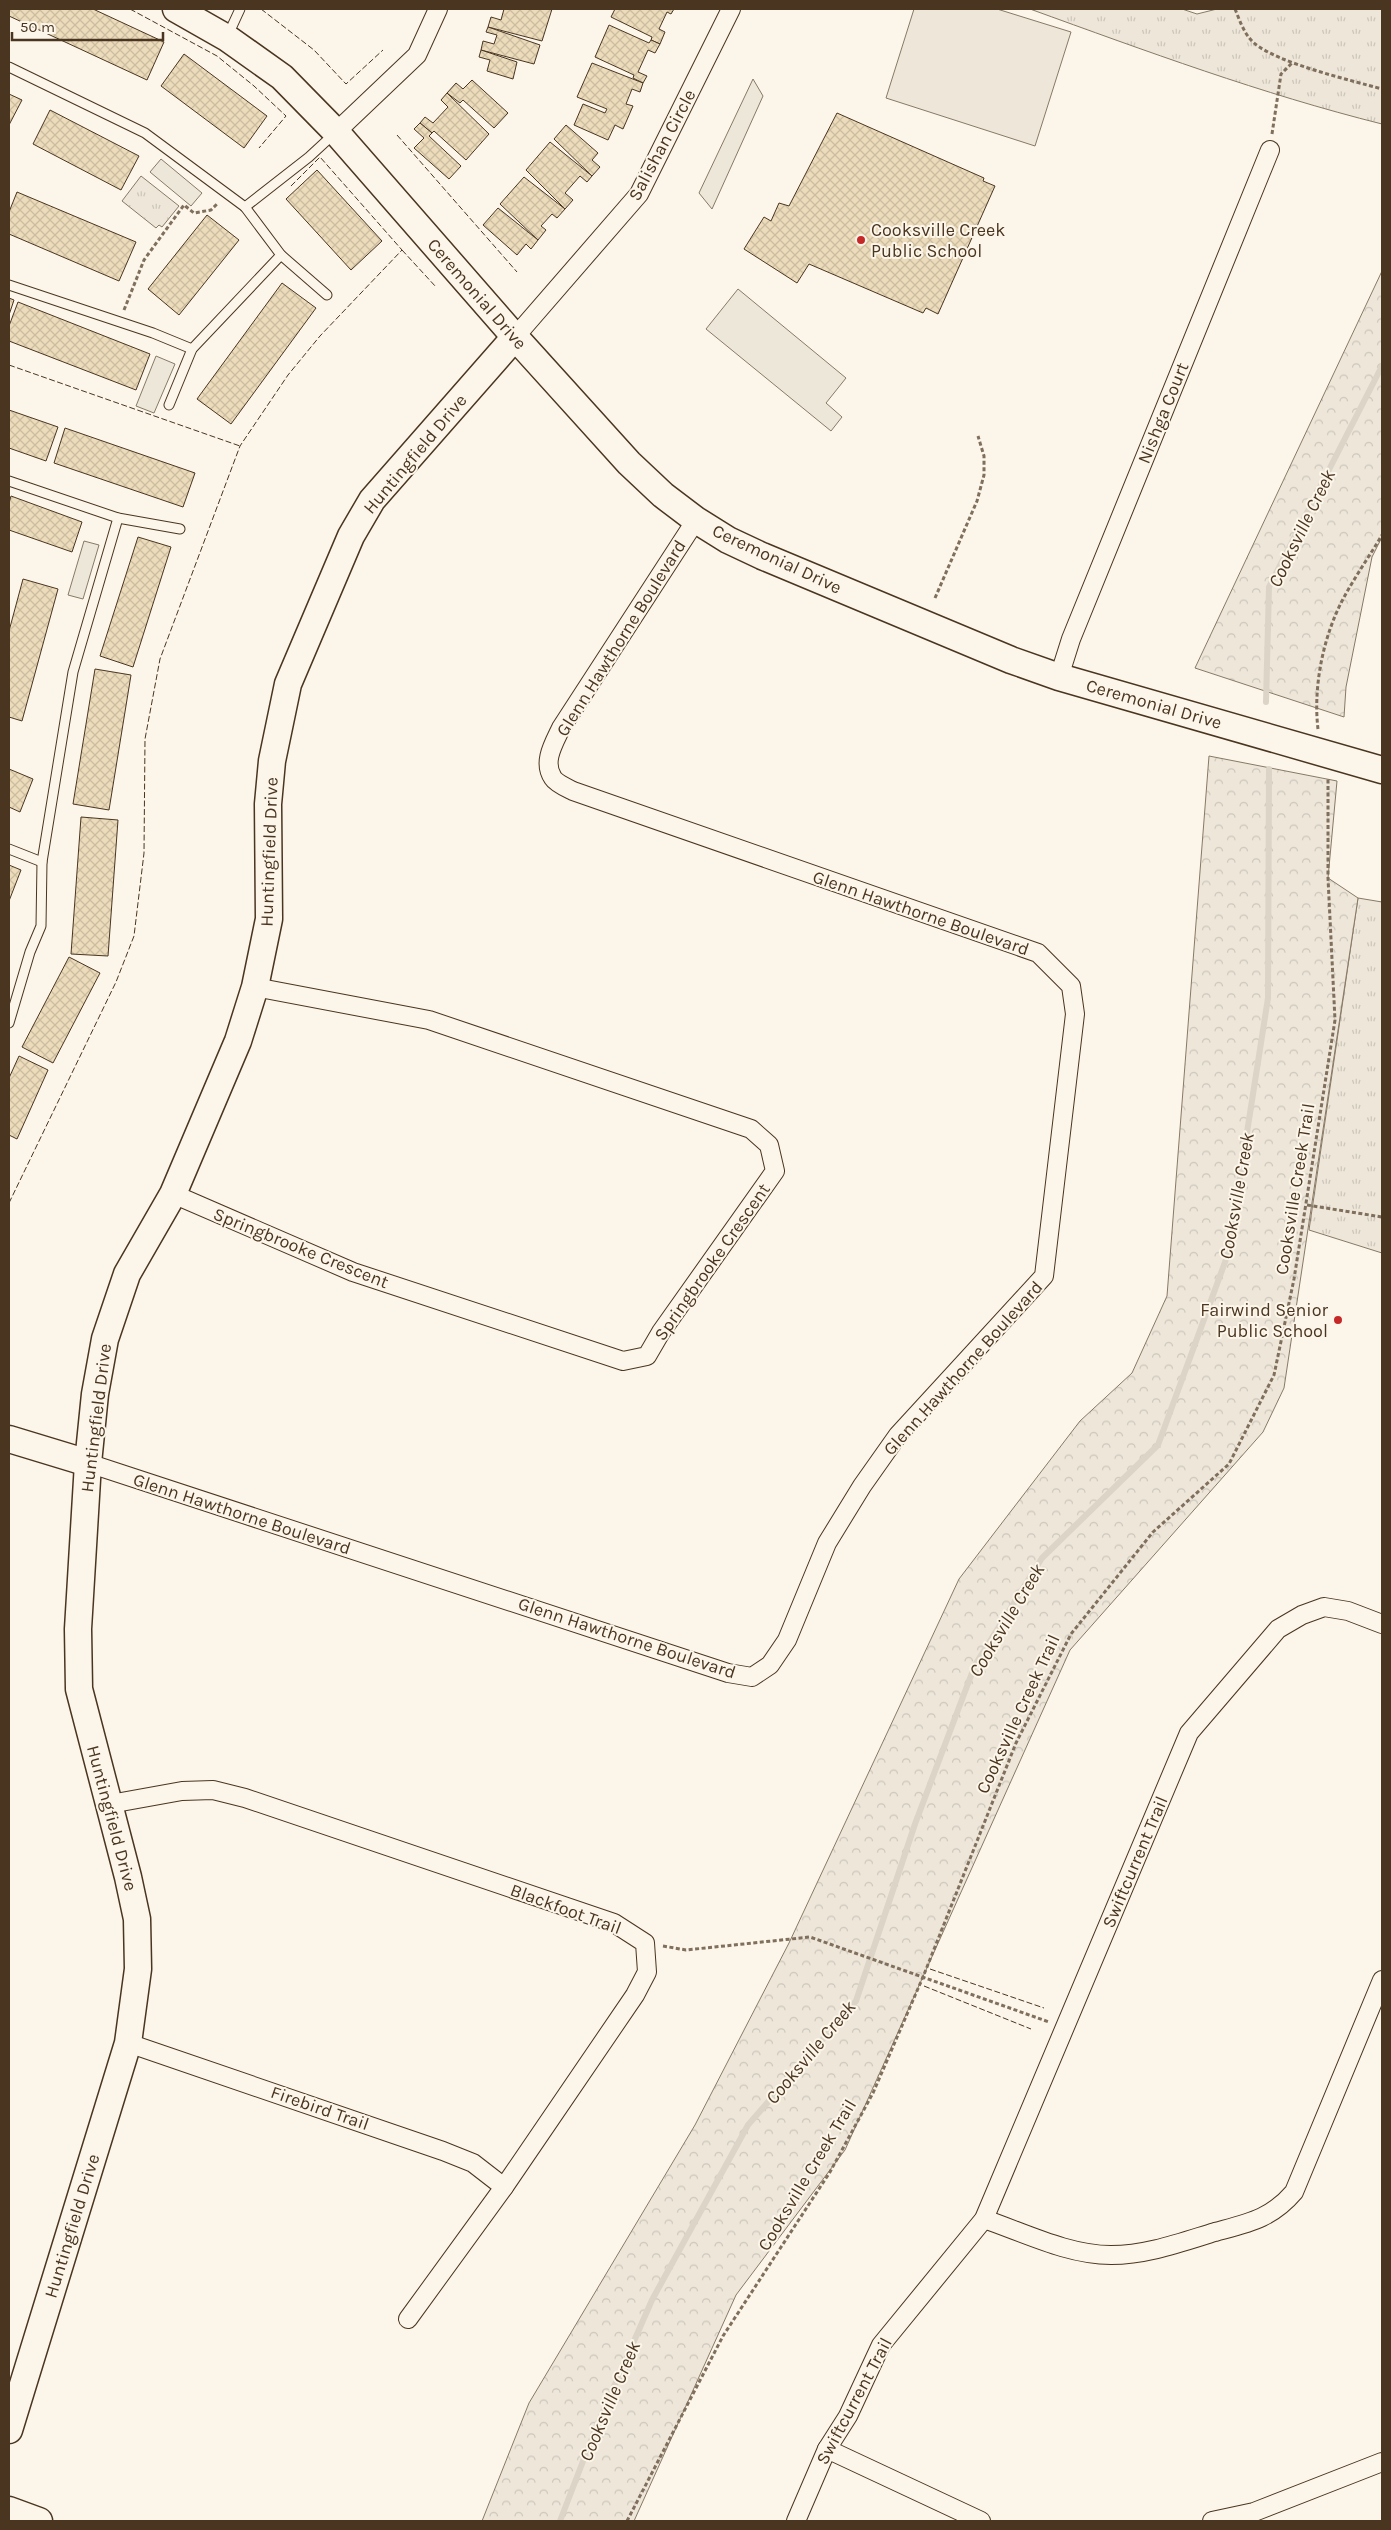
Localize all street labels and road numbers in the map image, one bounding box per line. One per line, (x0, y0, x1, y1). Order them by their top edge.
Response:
street label: Salishan Circle (623, 86, 701, 204)
street label: Ceremonial Drive (423, 234, 531, 354)
street label: Nishga Court (1133, 359, 1193, 467)
street label: Huntingfield Drive (358, 390, 472, 518)
street label: Ceremonial Drive (709, 519, 845, 599)
street label: Glenn Hawthorne Boulevard (551, 536, 691, 740)
street label: Ceremonial Drive (1084, 674, 1224, 734)
street label: Huntingfield Drive (255, 777, 283, 927)
street label: Glenn Hawthorne Boulevard (810, 866, 1032, 960)
street label: Cooksville Creek Trail (1271, 1102, 1319, 1276)
street label: Springbrooke Crescent (649, 1179, 775, 1345)
street label: Springbrooke Crescent (210, 1203, 392, 1293)
street label: Glenn Hawthorne Boulevard (879, 1276, 1047, 1460)
street label: Huntingfield Drive (76, 1342, 116, 1494)
street label: Glenn Hawthorne Boulevard (130, 1468, 354, 1560)
street label: Glenn Hawthorne Boulevard (515, 1592, 739, 1684)
street label: Cooksville Creek Trail (971, 1631, 1065, 1797)
street label: Huntingfield Drive (82, 1743, 142, 1893)
street label: Swiftcurrent Trail (1097, 1793, 1173, 1931)
street label: Blackfoot Trail (507, 1879, 625, 1939)
street label: Firebird Trail (268, 2081, 372, 2135)
street label: Cooksville Creek Trail (753, 2095, 861, 2255)
street label: Huntingfield Drive (40, 2151, 104, 2301)
street label: Swiftcurrent Trail (811, 2334, 897, 2468)

